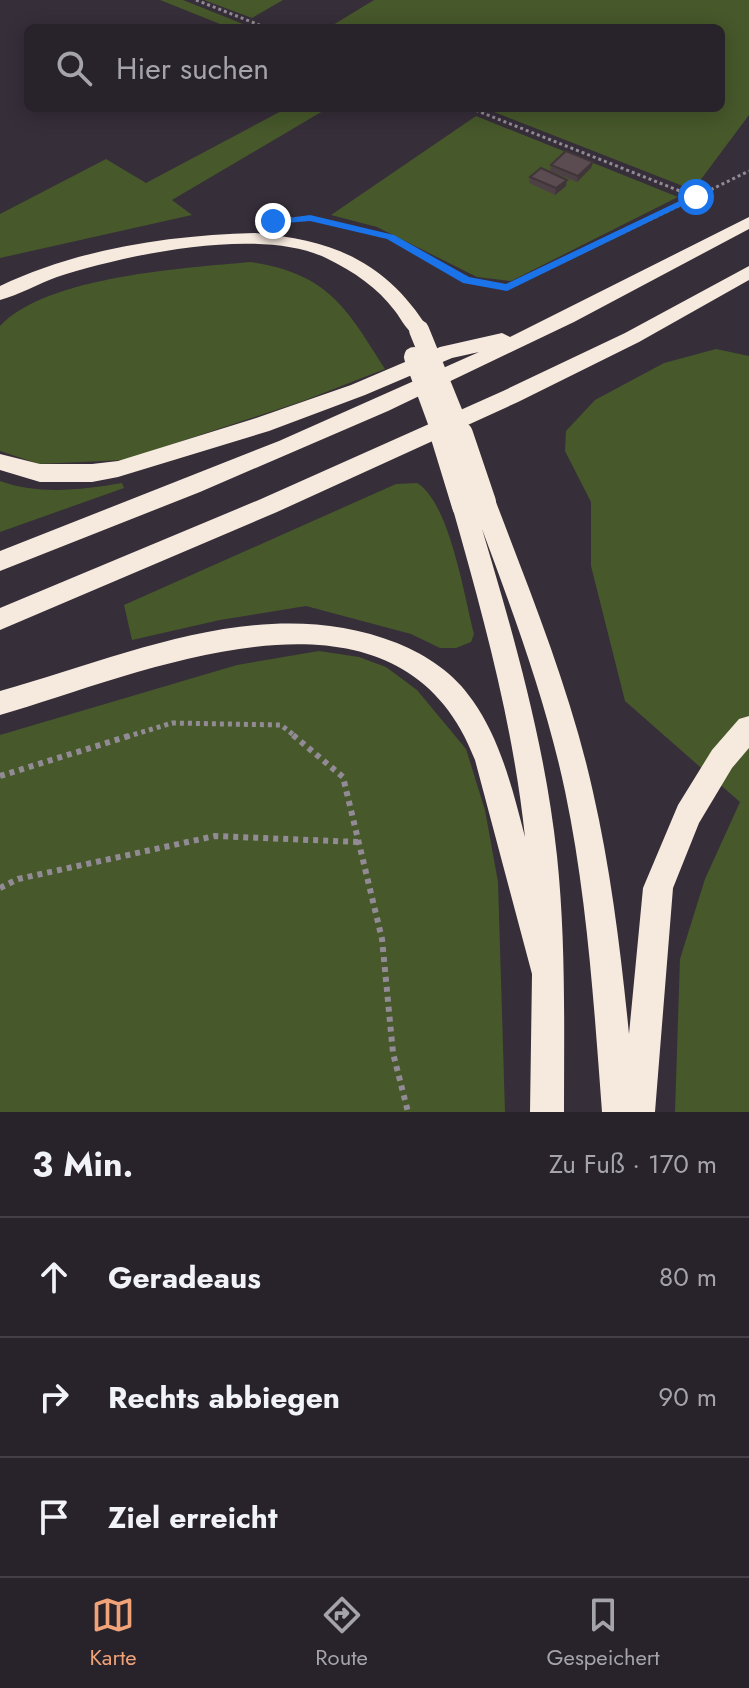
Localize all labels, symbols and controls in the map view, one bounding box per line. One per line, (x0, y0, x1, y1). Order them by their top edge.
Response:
search box (24, 24, 725, 112)
icon: search (52, 46, 96, 90)
text: Hier suchen (116, 47, 269, 90)
route start (678, 179, 714, 215)
route end (255, 203, 291, 239)
text: 3 Min. (32, 1140, 134, 1189)
text: Zu Fuß · 170 m (549, 1145, 717, 1183)
icon: ahead (32, 1255, 76, 1299)
text: Geradeaus (108, 1256, 261, 1299)
text: 80 m (659, 1258, 717, 1296)
icon: right (32, 1375, 76, 1419)
text: Rechts abbiegen (108, 1376, 340, 1419)
text: 90 m (658, 1378, 717, 1416)
icon: arrive (32, 1495, 76, 1539)
text: Ziel erreicht (108, 1496, 277, 1539)
tab: Karte (89, 1593, 137, 1673)
tab: Route (315, 1593, 368, 1673)
tab: Gespeichert (547, 1593, 660, 1673)

